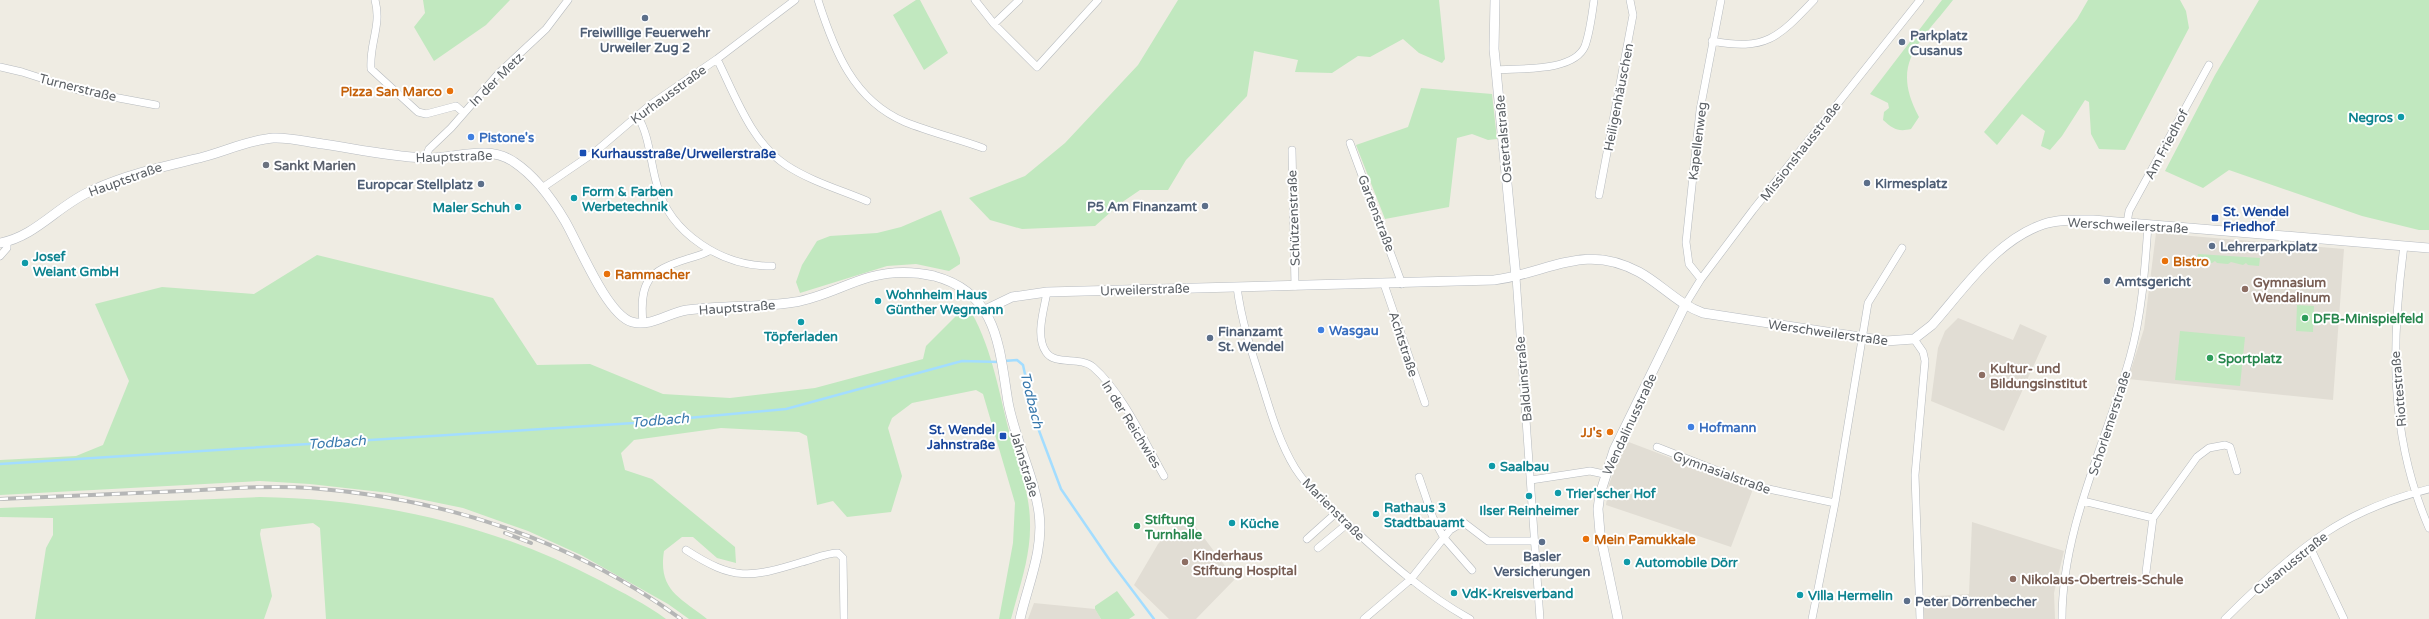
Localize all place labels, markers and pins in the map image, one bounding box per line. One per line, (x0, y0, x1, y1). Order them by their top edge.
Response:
marker: Freiwillige Feuerwehr Urweiler Zug 2 (640, 13, 650, 23)
place label: Freiwillige Feuerwehr Urweiler Zug 2 (580, 25, 711, 56)
place label: Parkplatz Cusanus (1910, 28, 1968, 59)
marker: Parkplatz Cusanus (1897, 37, 1907, 47)
place label: Pizza San Marco (340, 84, 442, 100)
marker: Pizza San Marco (445, 86, 455, 96)
place label: Negros (2348, 110, 2393, 126)
marker: Negros (2396, 112, 2406, 122)
place label: Pistone's (479, 130, 534, 146)
marker: Pistone's (466, 132, 476, 142)
place label: Kurhausstraße/Urweilerstraße (591, 146, 777, 162)
marker: Kurhausstraße/Urweilerstraße (578, 148, 588, 158)
place label: Sankt Marien (274, 158, 356, 174)
marker: Sankt Marien (261, 160, 271, 170)
place label: Kirmesplatz (1875, 176, 1948, 192)
place label: Europcar Stellplatz (357, 177, 474, 193)
marker: Kirmesplatz (1862, 178, 1872, 188)
marker: Europcar Stellplatz (476, 179, 486, 189)
place label: Form & Farben Werbetechnik (582, 184, 673, 215)
marker: Form & Farben Werbetechnik (569, 193, 579, 203)
place label: P5 Am Finanzamt (1087, 199, 1197, 215)
place label: Maler Schuh (433, 200, 510, 216)
marker: P5 Am Finanzamt (1200, 201, 1210, 211)
marker: Maler Schuh (513, 202, 523, 212)
place label: St. Wendel Friedhof (2223, 204, 2289, 235)
marker: St. Wendel Friedhof (2210, 213, 2220, 223)
place label: Lehrerparkplatz (2220, 239, 2318, 255)
marker: Lehrerparkplatz (2207, 241, 2217, 251)
place label: Josef Weiant GmbH (32, 249, 119, 280)
place label: Bistro (2173, 254, 2209, 270)
marker: Bistro (2160, 256, 2170, 266)
marker: Josef Weiant GmbH (20, 258, 30, 268)
place label: Rammacher (615, 267, 691, 283)
marker: Rammacher (602, 269, 612, 279)
place label: Amtsgericht (2115, 274, 2191, 290)
place label: Gymnasium Wendalinum (2253, 275, 2331, 306)
marker: Amtsgericht (2102, 276, 2112, 286)
marker: Gymnasium Wendalinum (2240, 284, 2250, 294)
place label: Wohnheim Haus Günther Wegmann (886, 287, 1003, 318)
marker: Wohnheim Haus Günther Wegmann (873, 296, 883, 306)
place label: DFB-Minispielfeld (2313, 311, 2423, 327)
marker: DFB-Minispielfeld (2300, 313, 2310, 323)
marker: Töpferladen (796, 317, 806, 327)
place label: Wasgau (1329, 323, 1379, 339)
place label: Finanzamt St. Wendel (1218, 324, 1284, 355)
marker: Wasgau (1316, 325, 1326, 335)
place label: Töpferladen (763, 329, 838, 345)
marker: Finanzamt St. Wendel (1205, 333, 1215, 343)
place label: Sportplatz (2218, 351, 2283, 367)
marker: Sportplatz (2205, 353, 2215, 363)
place label: Kultur- und Bildungsinstitut (1990, 361, 2087, 392)
marker: Kultur- und Bildungsinstitut (1977, 370, 1987, 380)
place label: Hofmann (1699, 420, 1757, 436)
place label: St. Wendel Jahnstraße (926, 422, 996, 453)
marker: Hofmann (1686, 422, 1696, 432)
place label: JJ's (1580, 425, 1602, 441)
marker: JJ's (1605, 427, 1615, 437)
marker: St. Wendel Jahnstraße (998, 431, 1008, 441)
place label: Saalbau (1500, 459, 1549, 475)
marker: Saalbau (1487, 461, 1497, 471)
place label: Trier'scher Hof (1565, 486, 1657, 502)
marker: Trier'scher Hof (1553, 488, 1563, 498)
marker: Ilser Reinheimer (1524, 491, 1534, 501)
place label: Rathaus 3 Stadtbauamt (1384, 500, 1465, 531)
place label: Ilser Reinheimer (1479, 503, 1580, 519)
marker: Rathaus 3 Stadtbauamt (1371, 509, 1381, 519)
place label: Stiftung Turnhalle (1144, 512, 1203, 543)
place label: Küche (1240, 516, 1279, 532)
marker: Küche (1227, 518, 1237, 528)
marker: Stiftung Turnhalle (1132, 521, 1142, 531)
place label: Mein Pamukkale (1594, 532, 1696, 548)
marker: Mein Pamukkale (1581, 534, 1591, 544)
marker: Basler Versicherungen (1537, 537, 1547, 547)
place label: Kinderhaus Stiftung Hospital (1193, 548, 1297, 579)
place label: Basler Versicherungen (1494, 549, 1590, 580)
place label: Automobile Dörr (1635, 555, 1739, 571)
marker: Kinderhaus Stiftung Hospital (1180, 557, 1190, 567)
marker: Automobile Dörr (1622, 557, 1632, 567)
place label: Nikolaus-Obertreis-Schule (2021, 572, 2184, 588)
marker: Nikolaus-Obertreis-Schule (2008, 574, 2018, 584)
place label: VdK-Kreisverband (1462, 586, 1573, 602)
marker: VdK-Kreisverband (1449, 588, 1459, 598)
place label: Villa Hermelin (1808, 588, 1893, 604)
marker: Villa Hermelin (1795, 590, 1805, 600)
place label: Peter Dörrenbecher (1915, 594, 2038, 610)
marker: Peter Dörrenbecher (1902, 596, 1912, 606)

